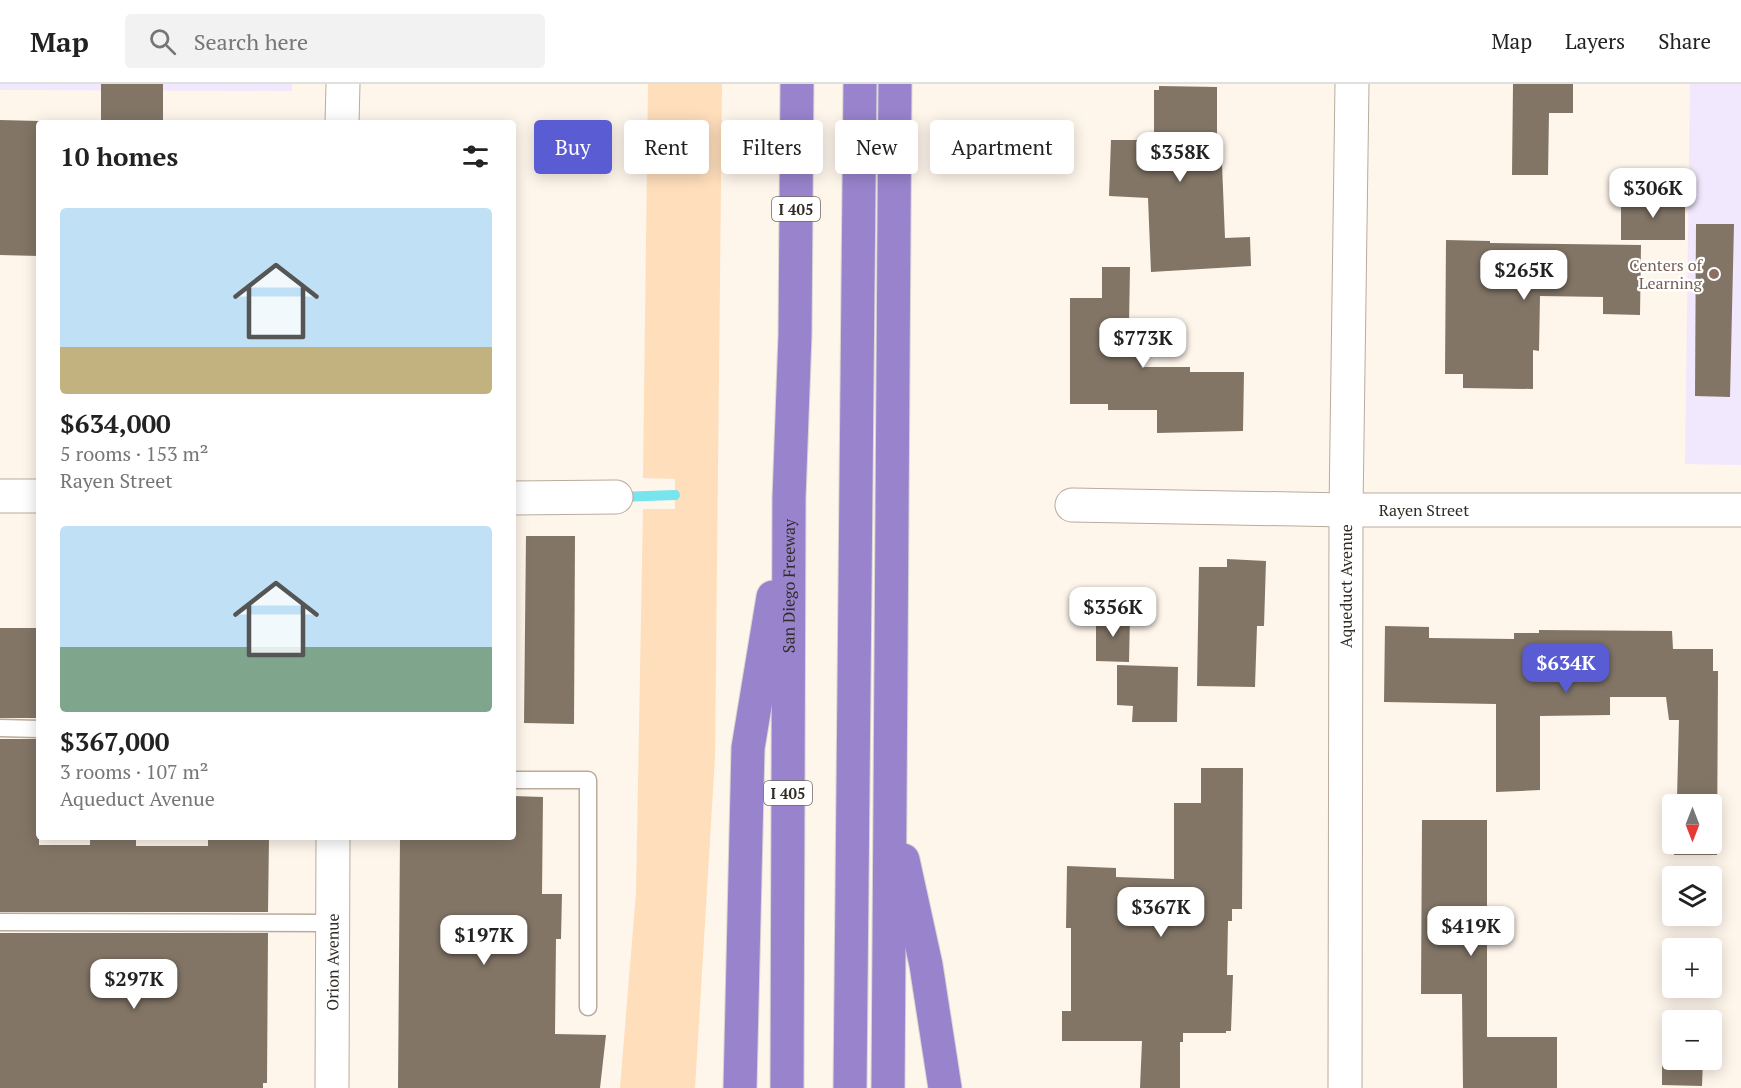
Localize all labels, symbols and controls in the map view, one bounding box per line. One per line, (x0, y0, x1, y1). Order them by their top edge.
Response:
search box (125, 14, 545, 68)
text: Map (30, 23, 89, 60)
icon: search (146, 25, 179, 58)
text: Search here (194, 27, 308, 56)
text: Map (1491, 27, 1532, 55)
text: Layers (1565, 27, 1625, 55)
text: Share (1658, 27, 1711, 55)
chip: Buy (534, 120, 612, 174)
chip: Rent (624, 120, 709, 174)
chip: Filters (721, 120, 823, 174)
chip: New (835, 120, 918, 174)
chip: Apartment (930, 120, 1074, 174)
pin: $358K (1138, 132, 1222, 183)
text: $358K (1150, 138, 1210, 165)
text: 10 homes (60, 139, 178, 173)
icon: filters (459, 140, 492, 173)
pin: $306K (1611, 168, 1695, 219)
text: $306K (1623, 174, 1683, 201)
road number: I 405 (772, 197, 820, 221)
icon: home (222, 247, 330, 355)
pin: $265K (1482, 250, 1566, 301)
place label: Centers of Learning (1629, 254, 1704, 294)
text: $265K (1494, 256, 1554, 283)
marker: Centers of Learning (1707, 267, 1721, 281)
pin: $773K (1101, 318, 1185, 369)
text: $773K (1113, 324, 1173, 351)
text: $634,000 (60, 406, 171, 440)
text: 5 rooms · 153 m² (60, 440, 208, 467)
text: Rayen Street (60, 467, 173, 494)
street label: Rayen Street (1379, 499, 1469, 521)
street label: San Diego Freeway (777, 518, 800, 653)
street label: Aqueduct Avenue (1335, 524, 1357, 648)
icon: home (222, 565, 330, 673)
pin: $356K (1071, 587, 1155, 638)
text: $356K (1083, 593, 1143, 620)
pin: $634K (1524, 643, 1608, 694)
text: $634K (1536, 649, 1596, 676)
text: $367,000 (60, 724, 169, 758)
text: 3 rooms · 107 m² (60, 758, 208, 785)
road number: I 405 (764, 781, 812, 805)
text: Aqueduct Avenue (60, 785, 215, 812)
north arrow (1662, 794, 1722, 854)
map controls (1662, 794, 1722, 1070)
button: layers (1662, 866, 1722, 926)
pin: $367K (1119, 887, 1203, 938)
text: $367K (1131, 893, 1191, 920)
pin: $419K (1429, 906, 1513, 957)
text: $419K (1441, 912, 1501, 939)
street label: Orion Avenue (321, 913, 344, 1011)
pin: $197K (442, 915, 526, 966)
text: $197K (454, 921, 514, 948)
button: + (1662, 938, 1722, 998)
pin: $297K (92, 959, 176, 1010)
text: $297K (104, 965, 164, 992)
button: − (1662, 1010, 1722, 1070)

